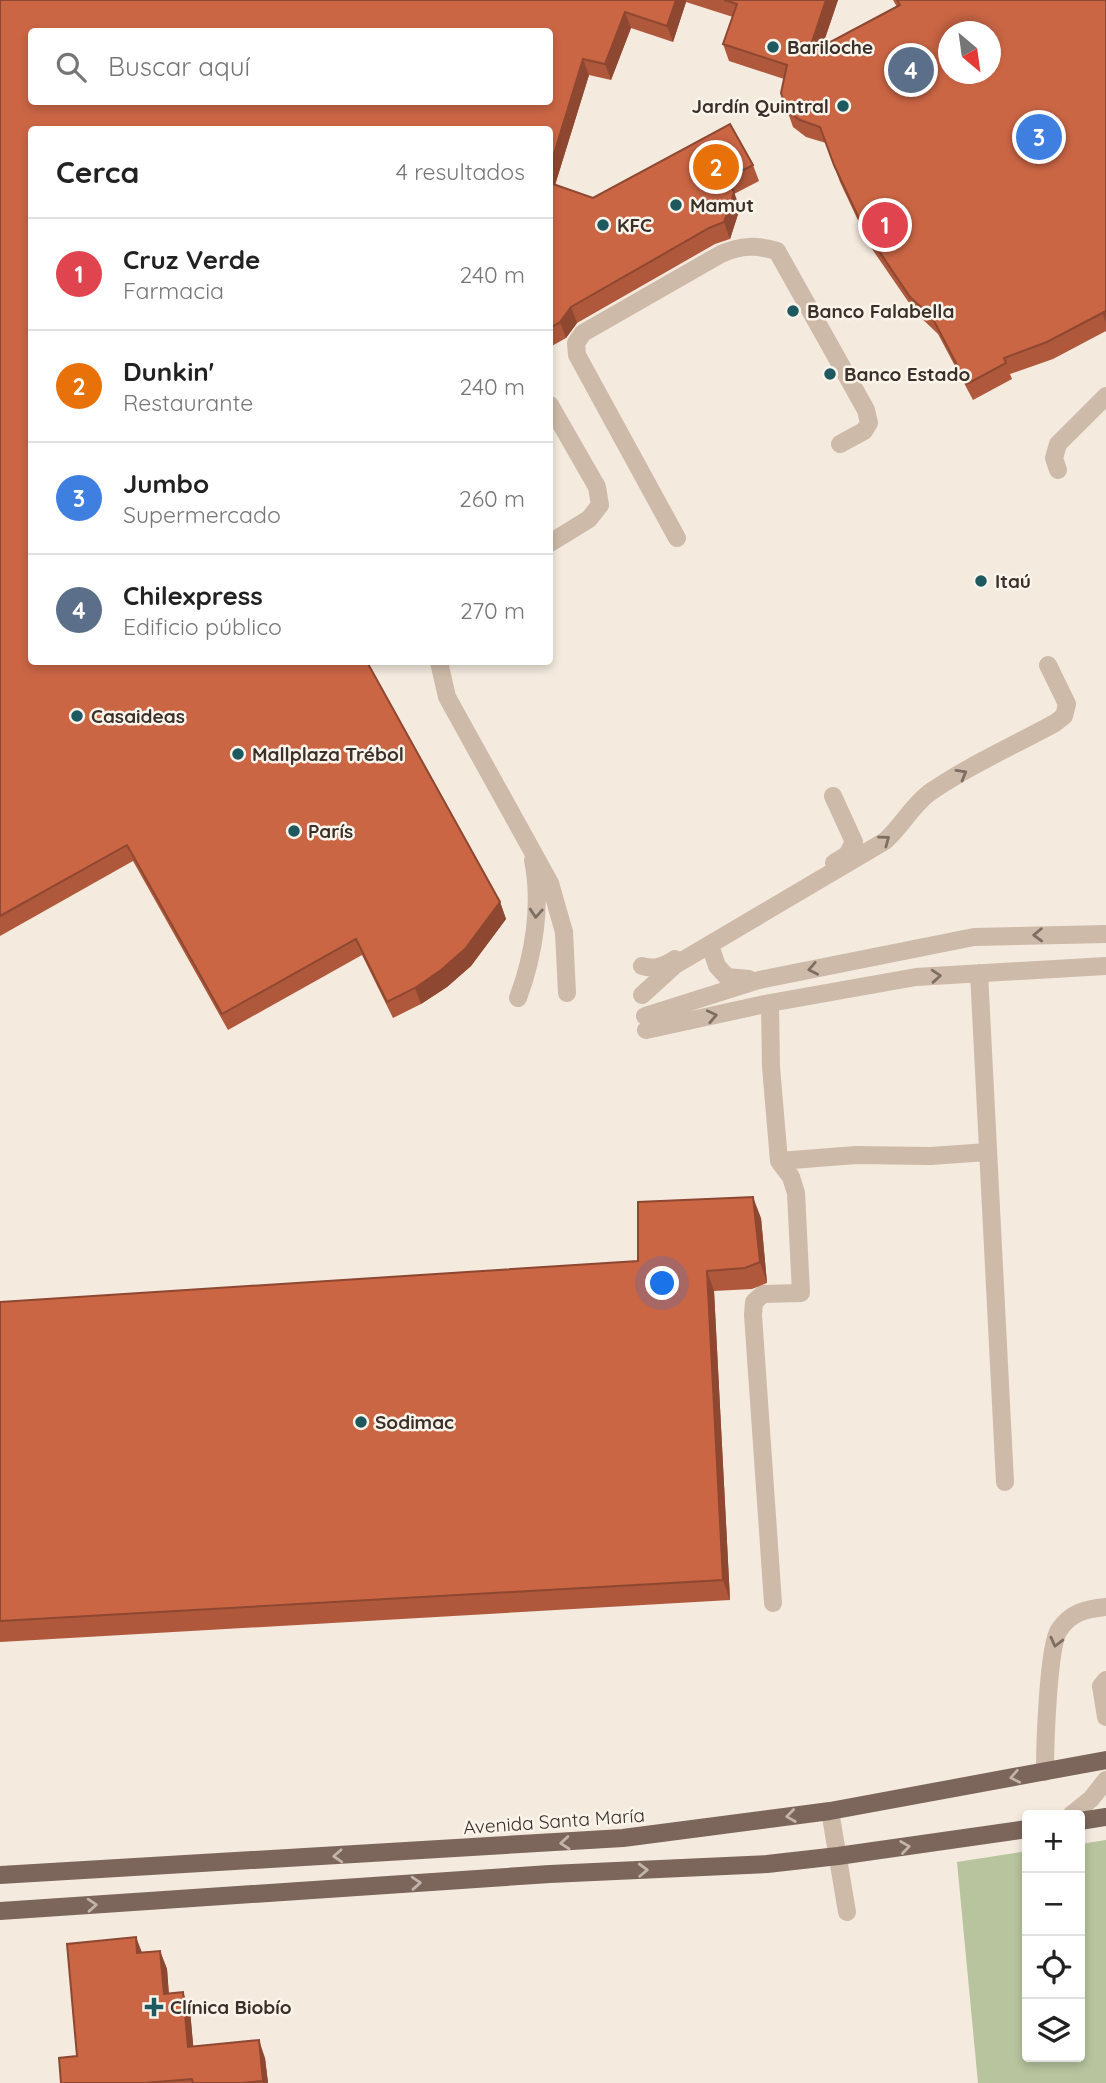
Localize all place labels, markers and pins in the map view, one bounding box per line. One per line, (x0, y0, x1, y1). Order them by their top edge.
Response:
place label: Bariloche (787, 35, 873, 59)
marker: Bariloche (765, 39, 781, 55)
pin: 4 (888, 44, 934, 96)
place label: Jardín Quintral (692, 94, 829, 118)
marker: Jardín Quintral (835, 98, 851, 114)
pin: 3 (1016, 111, 1062, 163)
pin: 2 (693, 141, 739, 193)
place label: Mamut (690, 193, 754, 217)
marker: Mamut (668, 197, 684, 213)
pin: 1 (862, 199, 908, 251)
place label: KFC (617, 213, 652, 237)
marker: KFC (595, 217, 611, 233)
place label: Banco Falabella (807, 299, 954, 323)
marker: Banco Falabella (785, 303, 801, 319)
place label: Banco Estado (844, 362, 970, 386)
marker: Banco Estado (822, 366, 838, 382)
place label: Itaú (995, 569, 1031, 593)
marker: Itaú (973, 573, 989, 589)
place label: Casaideas (91, 704, 185, 728)
marker: Casaideas (69, 708, 85, 724)
place label: Mallplaza Trébol (252, 742, 404, 766)
marker: Mallplaza Trébol (230, 746, 246, 762)
place label: París (308, 819, 353, 843)
marker: París (286, 823, 302, 839)
place label: Sodimac (375, 1410, 454, 1434)
marker: Sodimac (353, 1414, 369, 1430)
place label: Clínica Biobío (170, 1995, 292, 2019)
marker: Clínica Biobío (144, 1997, 164, 2017)

